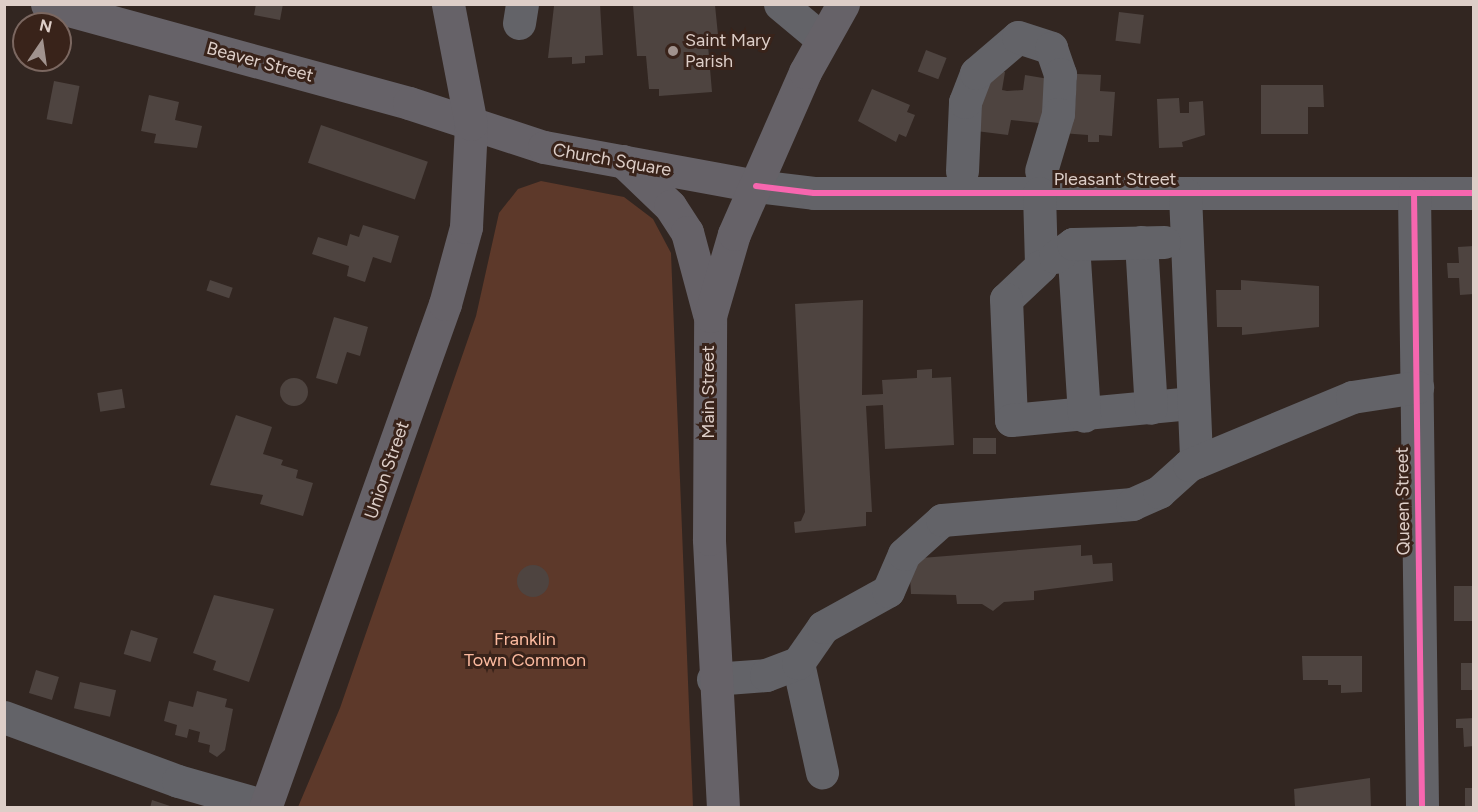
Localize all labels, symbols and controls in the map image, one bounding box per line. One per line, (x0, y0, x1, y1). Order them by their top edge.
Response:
north arrow (12, 12, 72, 72)
text: N (38, 15, 54, 37)
place label: Saint Mary Parish (685, 30, 771, 72)
street label: Beaver Street (204, 37, 316, 87)
marker: Saint Mary Parish (666, 44, 680, 58)
street label: Church Square (551, 139, 673, 181)
street label: Pleasant Street (1054, 168, 1176, 190)
street label: Main Street (697, 345, 719, 439)
street label: Union Street (360, 418, 414, 522)
street label: Queen Street (1391, 447, 1415, 555)
park label: Franklin Town Common (464, 629, 586, 672)

